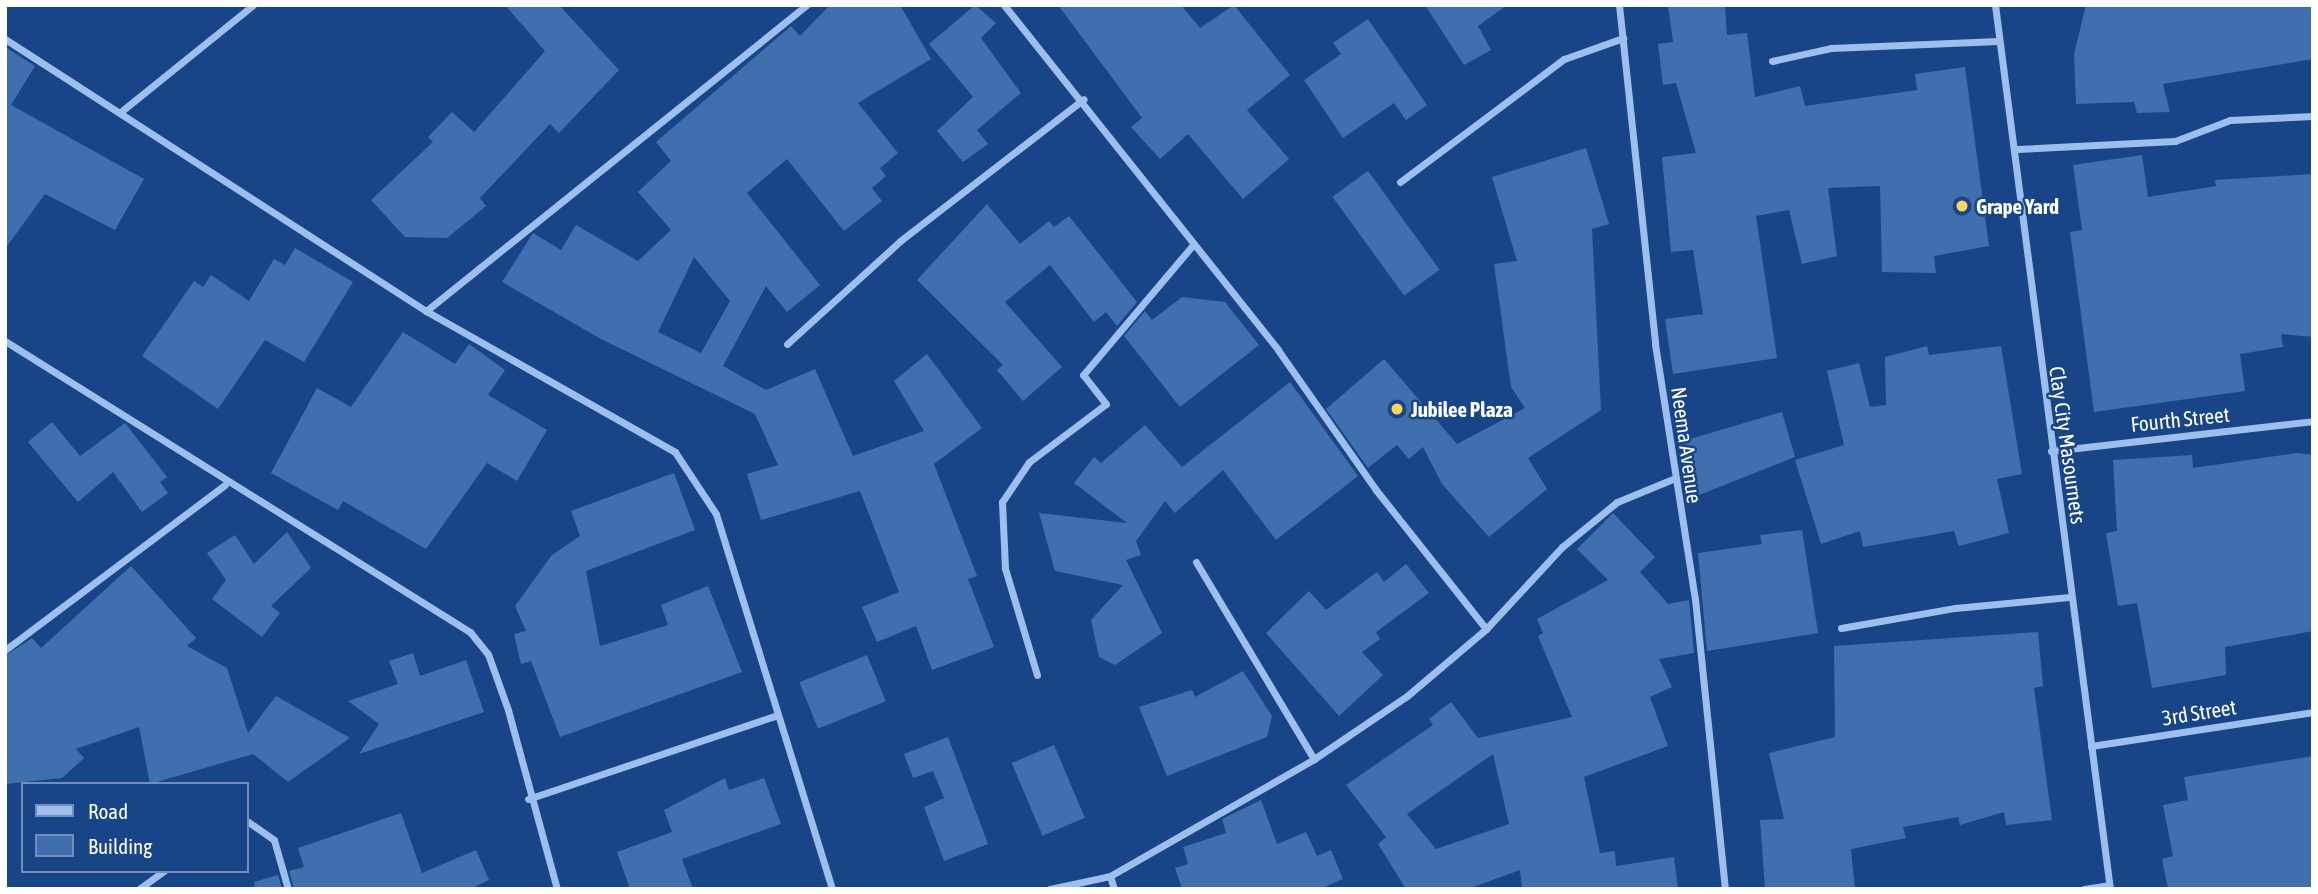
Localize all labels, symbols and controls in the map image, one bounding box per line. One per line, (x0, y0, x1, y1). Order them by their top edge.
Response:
place label: Grape Yard (1976, 193, 2059, 219)
marker: Grape Yard (1954, 198, 1970, 214)
street label: Clay City Masournets (2044, 365, 2092, 525)
street label: Neema Avenue (1666, 385, 1708, 505)
place label: Jubilee Plaza (1411, 396, 1513, 422)
marker: Jubilee Plaza (1389, 401, 1405, 417)
street label: Fourth Street (2129, 401, 2231, 437)
street label: 3rd Street (2160, 694, 2238, 730)
legend (21, 782, 248, 873)
text: Road (88, 799, 128, 823)
text: Building (88, 834, 152, 858)

